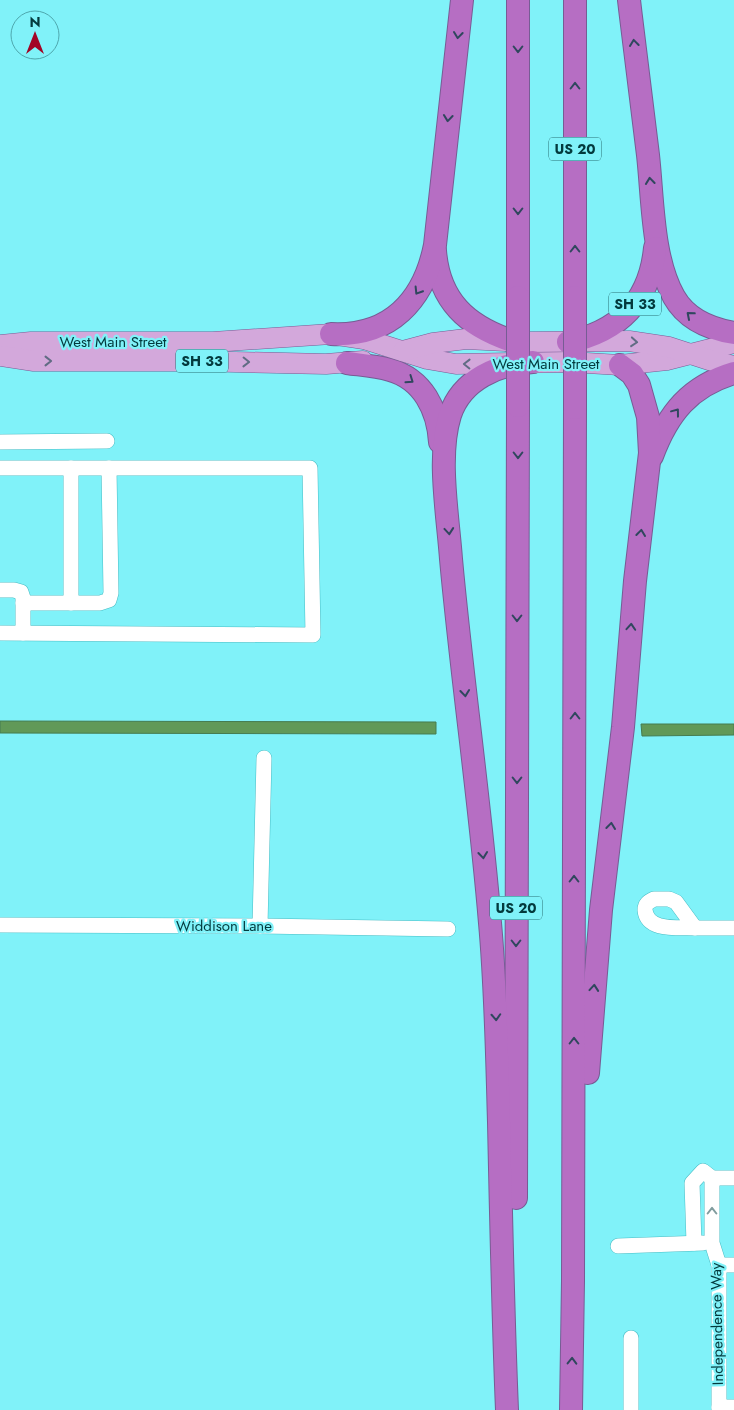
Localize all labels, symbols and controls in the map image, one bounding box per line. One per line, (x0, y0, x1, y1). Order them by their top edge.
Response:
north arrow (10, 10, 60, 60)
text: N (29, 12, 41, 32)
one-way arrow (453, 31, 464, 39)
one-way arrow (629, 39, 640, 47)
one-way arrow (513, 45, 523, 53)
one-way arrow (570, 82, 580, 90)
one-way arrow (443, 114, 454, 122)
road number: US 20 (549, 138, 601, 160)
one-way arrow (645, 177, 656, 185)
one-way arrow (513, 208, 523, 215)
one-way arrow (570, 244, 580, 252)
one-way arrow (415, 285, 424, 294)
road number: SH 33 (609, 292, 661, 316)
one-way arrow (686, 312, 695, 321)
street label: West Main Street (60, 331, 167, 353)
one-way arrow (630, 336, 638, 347)
road number: SH 33 (176, 350, 228, 372)
street label: West Main Street (493, 353, 600, 375)
one-way arrow (45, 356, 53, 366)
one-way arrow (242, 357, 250, 367)
one-way arrow (463, 359, 470, 369)
one-way arrow (404, 374, 414, 383)
one-way arrow (670, 409, 678, 418)
one-way arrow (513, 452, 523, 459)
one-way arrow (443, 528, 454, 536)
one-way arrow (635, 529, 646, 537)
one-way arrow (512, 614, 522, 622)
one-way arrow (625, 623, 636, 631)
one-way arrow (459, 689, 470, 697)
one-way arrow (569, 712, 580, 720)
one-way arrow (512, 776, 522, 784)
one-way arrow (605, 822, 616, 830)
one-way arrow (477, 851, 488, 859)
one-way arrow (569, 875, 579, 882)
road number: US 20 (490, 896, 542, 920)
street label: Widdison Lane (176, 915, 272, 937)
one-way arrow (511, 939, 521, 947)
one-way arrow (588, 984, 599, 992)
one-way arrow (490, 1013, 501, 1021)
one-way arrow (569, 1037, 579, 1045)
one-way arrow (707, 1206, 717, 1214)
street label: Independence Way (705, 1262, 729, 1385)
one-way arrow (567, 1357, 577, 1365)

